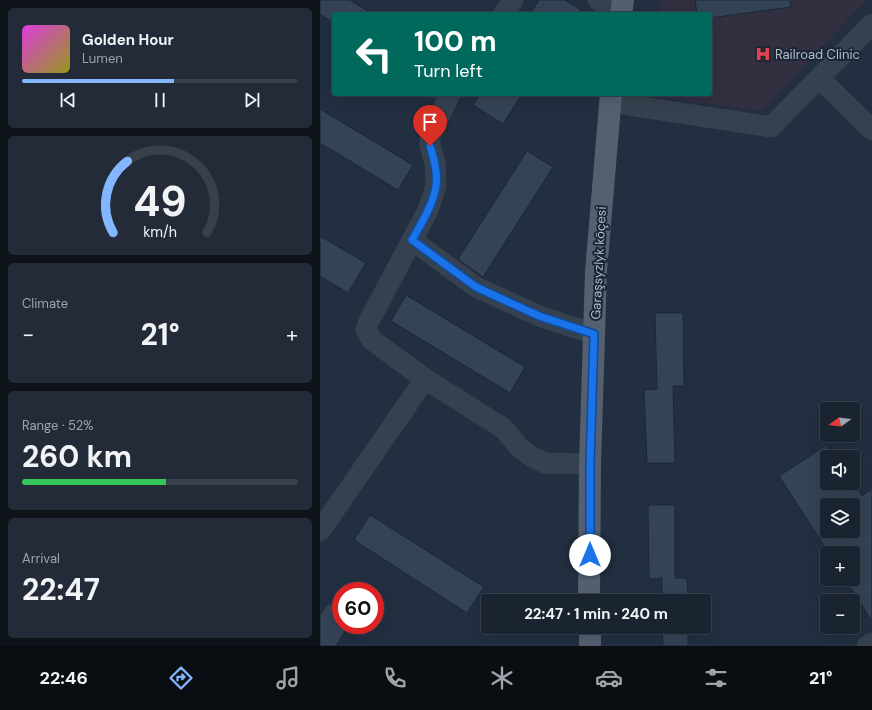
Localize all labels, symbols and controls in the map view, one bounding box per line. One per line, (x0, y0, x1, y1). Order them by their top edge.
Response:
text: 100 m (414, 23, 497, 60)
icon: left (348, 28, 400, 80)
text: Golden Hour (82, 30, 174, 50)
hospital icon: Railroad Clinic (754, 45, 772, 63)
place label: Railroad Clinic (775, 46, 860, 63)
text: Lumen (82, 50, 123, 67)
text: Turn left (414, 59, 483, 83)
icon: previous (57, 89, 79, 111)
icon: pause (149, 89, 171, 111)
icon: next (241, 89, 263, 111)
pin (413, 105, 447, 146)
icon: arrive (419, 111, 441, 133)
text: 49 (133, 175, 187, 229)
street label: Garaşsyzlyk köçesi (587, 206, 610, 320)
text: km/h (143, 223, 177, 241)
text: Climate (22, 295, 68, 312)
text: 21° (140, 315, 180, 354)
text: − (22, 320, 34, 349)
text: + (286, 320, 298, 349)
north arrow (820, 402, 860, 442)
map controls (820, 402, 860, 634)
text: Range · 52% (22, 417, 93, 434)
text: 260 km (22, 437, 132, 476)
button: sound (820, 450, 860, 490)
button: layers (820, 498, 860, 538)
position arrow (569, 534, 611, 576)
button: + (820, 546, 860, 586)
text: Arrival (22, 550, 60, 567)
text: 22:47 (22, 570, 100, 609)
speed limit sign: 60 (332, 582, 384, 634)
button: − (820, 594, 860, 634)
text: 22:47 · 1 min · 240 m (524, 604, 668, 624)
icon: directions (167, 664, 195, 692)
icon: music (274, 664, 302, 692)
icon: phone (381, 664, 409, 692)
icon: climate (488, 664, 516, 692)
icon: car (595, 664, 623, 692)
icon: filters (702, 664, 730, 692)
text: 22:46 (40, 666, 88, 690)
text: 21° (809, 666, 832, 690)

